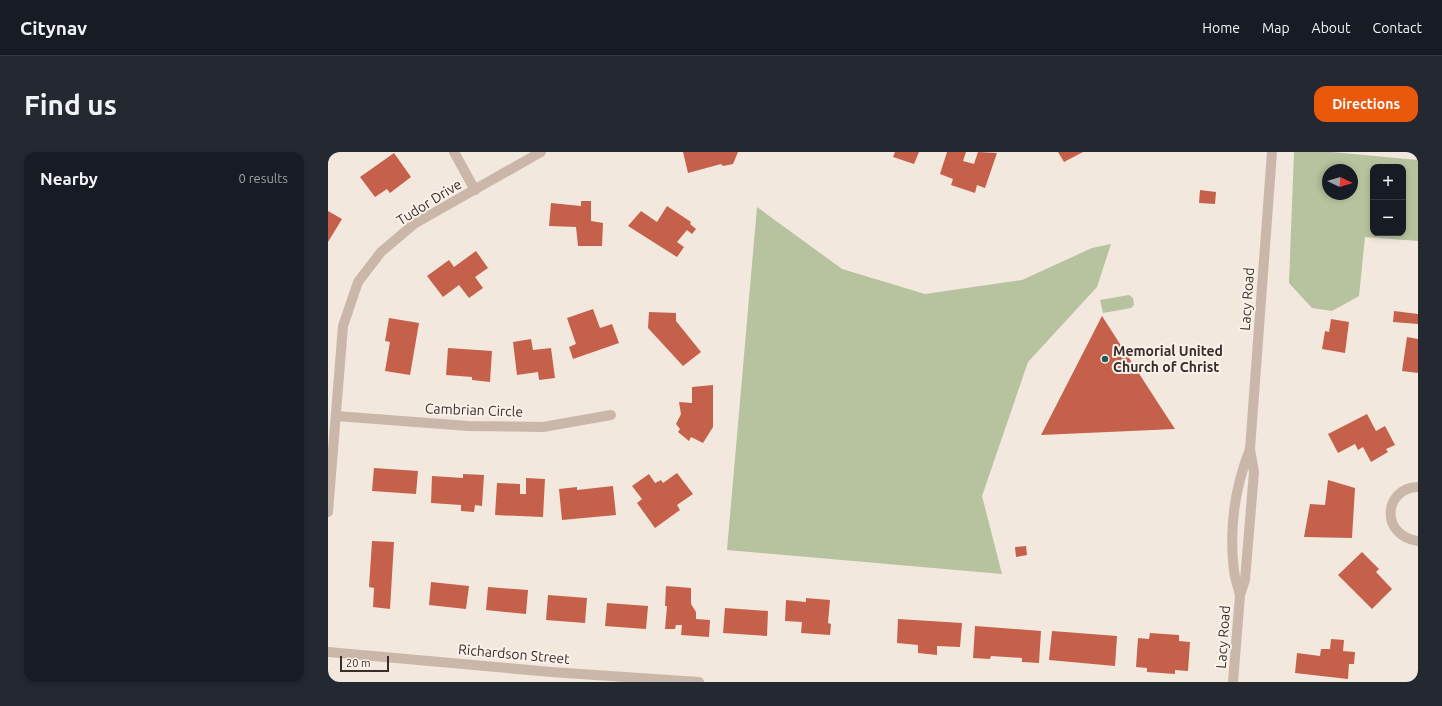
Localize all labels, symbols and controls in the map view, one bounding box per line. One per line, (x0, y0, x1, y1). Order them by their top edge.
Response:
text: Citynav (20, 17, 87, 39)
text: Home (1202, 20, 1240, 36)
text: Map (1262, 20, 1290, 36)
text: About (1312, 20, 1351, 36)
text: Contact (1373, 20, 1422, 36)
button: Directions (1314, 86, 1418, 122)
text: Find us (24, 89, 117, 120)
north arrow (1322, 164, 1358, 200)
map controls (1370, 164, 1406, 236)
button: + (1370, 164, 1406, 200)
text: Nearby (40, 169, 98, 188)
text: 0 results (238, 171, 288, 185)
street label: Tudor Drive (394, 176, 464, 228)
button: − (1370, 200, 1406, 236)
street label: Lacy Road (1237, 267, 1257, 331)
place label: Memorial United Church of Christ (1113, 343, 1223, 375)
marker: Memorial United Church of Christ (1100, 354, 1110, 364)
street label: Cambrian Circle (425, 400, 523, 420)
street label: Lacy Road (1213, 605, 1233, 669)
street label: Richardson Street (458, 641, 571, 667)
scale bar (340, 654, 389, 673)
text: 20 m (346, 657, 370, 669)

